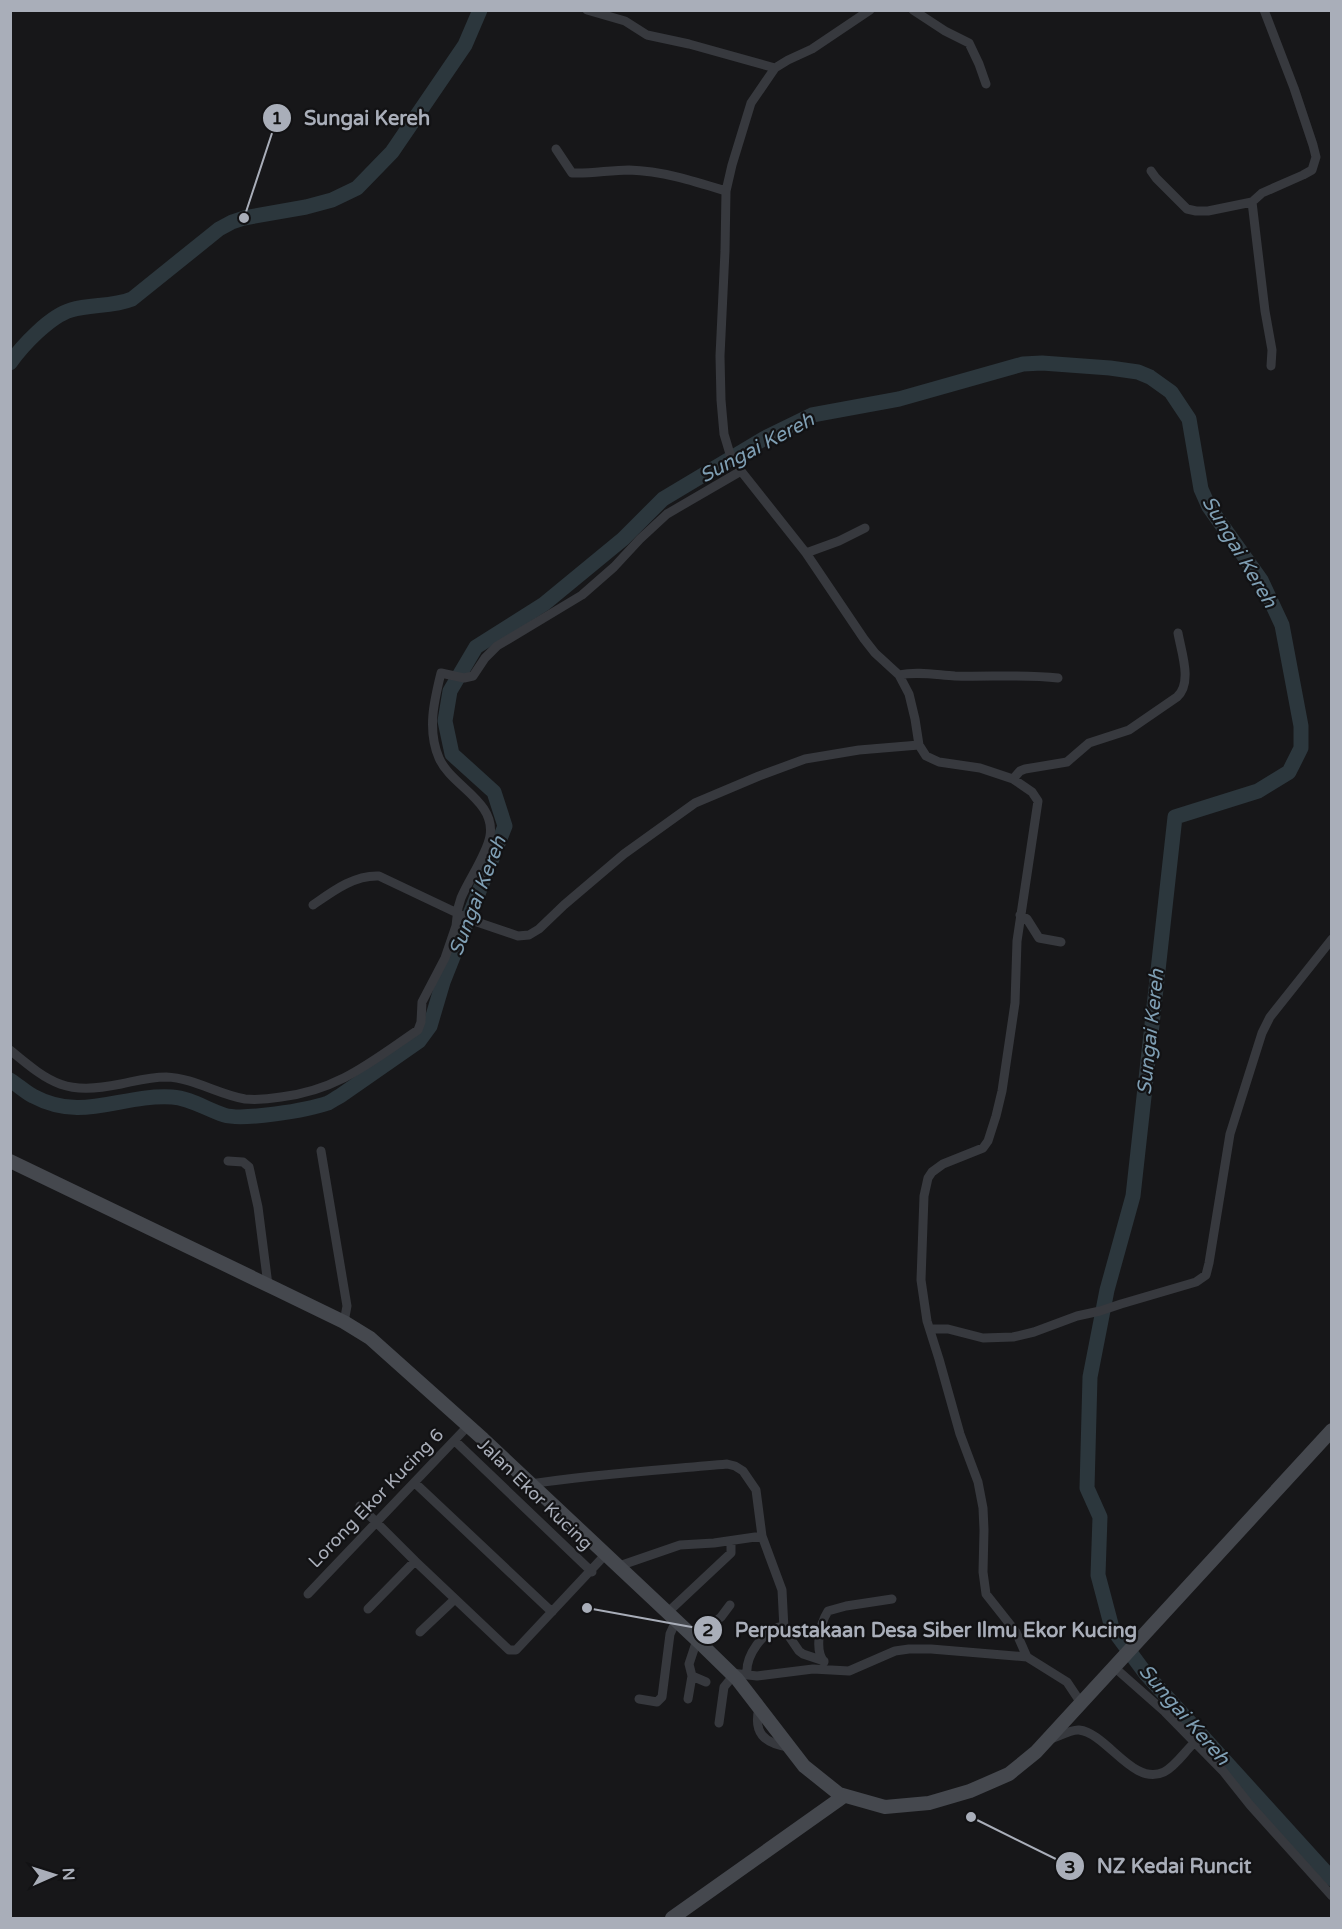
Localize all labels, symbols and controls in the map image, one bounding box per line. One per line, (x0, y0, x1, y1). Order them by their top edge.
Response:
callout: Sungai Kereh (262, 99, 442, 137)
text: 1 (271, 107, 283, 129)
text: Sungai Kereh (304, 107, 430, 131)
water label: Sungai Kereh (696, 407, 819, 488)
water label: Sungai Kereh (1196, 492, 1282, 613)
water label: Sungai Kereh (444, 832, 512, 959)
water label: Sungai Kereh (1132, 967, 1170, 1096)
street label: Lorong Ekor Kucing 6 (304, 1424, 448, 1572)
street label: Jalan Ekor Kucing (473, 1433, 597, 1555)
callout: Perpustakaan Desa Siber Ilmu Ekor Kucing (693, 1611, 1150, 1649)
text: 2 (702, 1619, 714, 1641)
text: Perpustakaan Desa Siber Ilmu Ekor Kucing (735, 1619, 1137, 1643)
water label: Sungai Kereh (1134, 1660, 1235, 1771)
north arrow (24, 1845, 84, 1905)
callout: NZ Kedai Runcit (1055, 1847, 1264, 1885)
text: NZ Kedai Runcit (1097, 1855, 1252, 1879)
text: 3 (1064, 1856, 1076, 1878)
text: N (58, 1867, 78, 1881)

